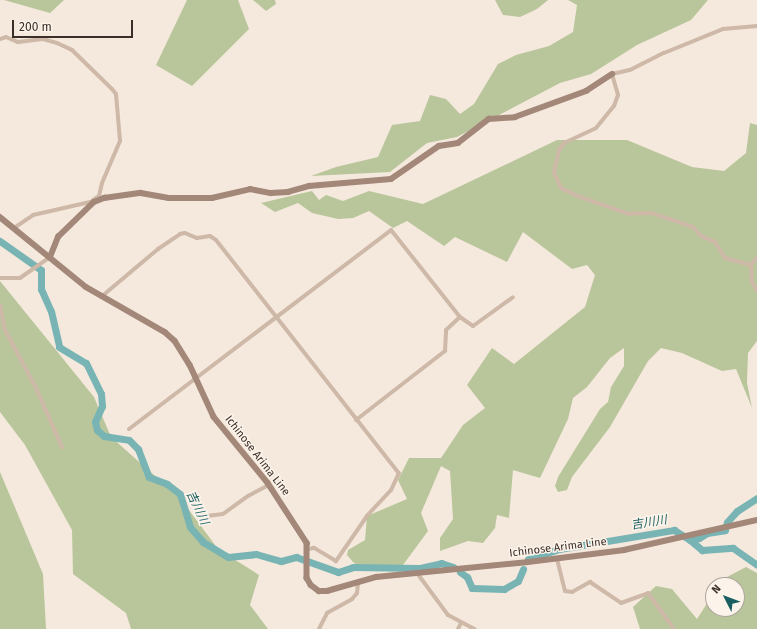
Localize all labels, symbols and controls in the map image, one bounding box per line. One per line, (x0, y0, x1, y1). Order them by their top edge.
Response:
scale bar (14, 12, 135, 38)
text: 200 m (19, 20, 52, 34)
street label: Ichinose Arima Line (222, 413, 292, 499)
water label: 吉川川 (183, 489, 211, 527)
water label: 吉川川 (630, 513, 668, 533)
street label: Ichinose Arima Line (509, 535, 607, 561)
north arrow (705, 577, 745, 617)
text: N (709, 582, 724, 596)

